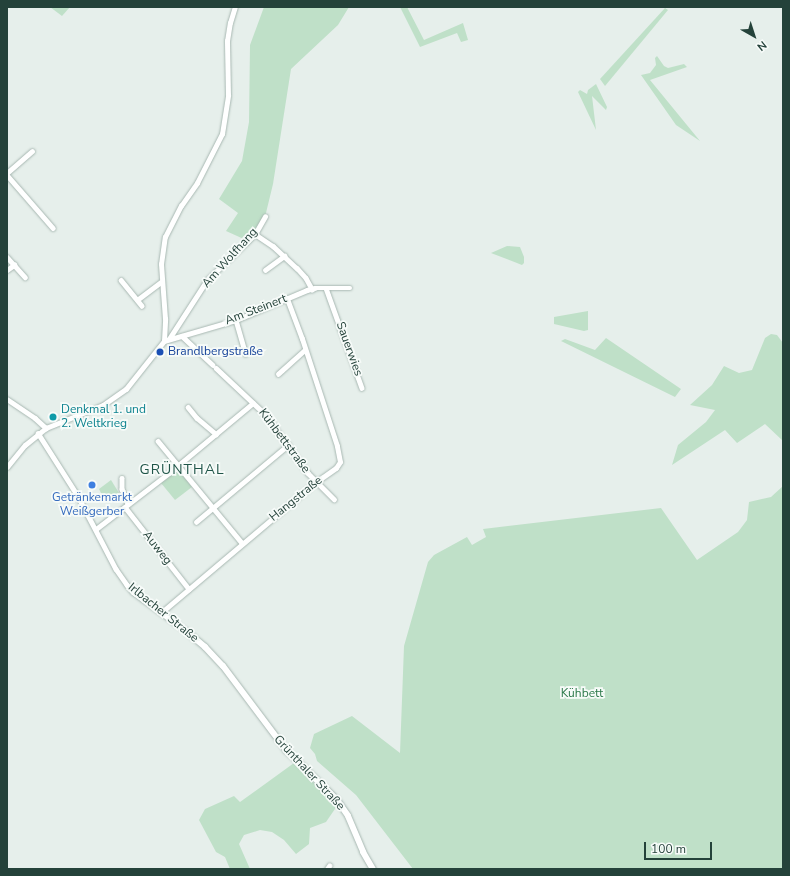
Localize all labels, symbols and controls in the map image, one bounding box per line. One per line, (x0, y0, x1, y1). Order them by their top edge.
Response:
north arrow (734, 16, 774, 56)
text: N (754, 37, 770, 54)
street label: Am Wolfhang (199, 225, 261, 291)
street label: Am Steinert (223, 292, 289, 328)
street label: Sauerwies (333, 320, 365, 378)
place label: Brandlbergstraße (168, 345, 263, 359)
marker: Brandlbergstraße (155, 347, 165, 357)
place label: Denkmal 1. und 2. Weltkrieg (61, 403, 146, 431)
street label: Kühbettstraße (255, 406, 313, 476)
marker: Denkmal 1. und 2. Weltkrieg (48, 412, 58, 422)
district label: GRÜNTHAL (140, 462, 224, 478)
street label: Hangstraße (267, 473, 325, 525)
marker: Getränkemarkt Weißgerber (87, 480, 97, 490)
place label: Getränkemarkt Weißgerber (52, 491, 132, 519)
street label: Auweg (139, 528, 175, 568)
street label: Irlbacher Straße (125, 580, 201, 646)
park label: Kühbett (561, 687, 603, 701)
street label: Grünthaler Straße (271, 733, 347, 813)
scale bar (646, 834, 714, 860)
text: 100 m (651, 841, 686, 857)

